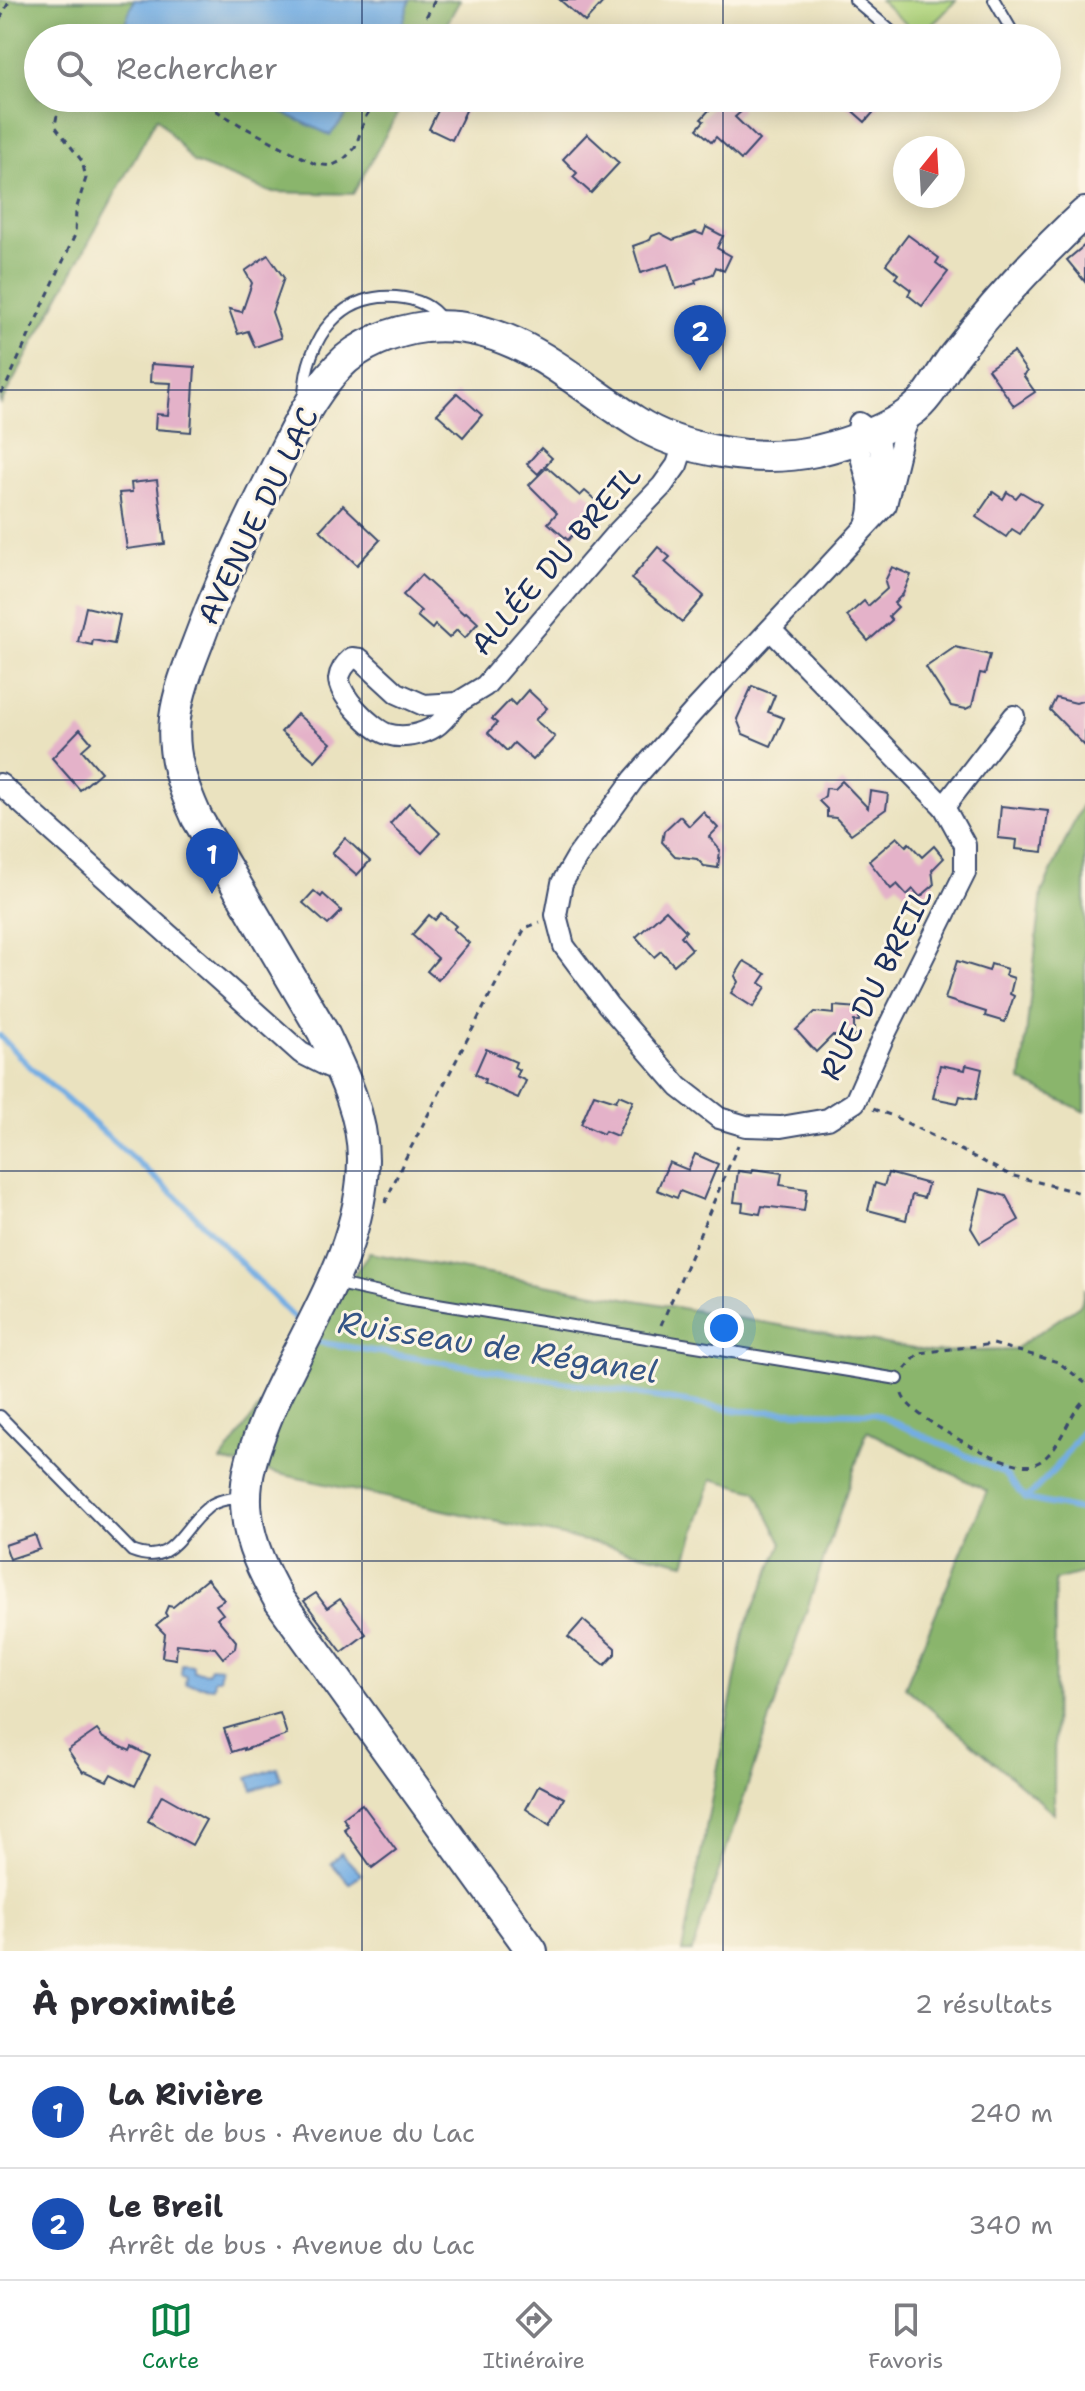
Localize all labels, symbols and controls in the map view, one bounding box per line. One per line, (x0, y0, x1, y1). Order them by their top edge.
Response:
search box (24, 24, 1061, 112)
icon: search (52, 46, 96, 90)
text: Rechercher (116, 48, 278, 89)
north arrow (893, 136, 965, 208)
pin: 2 (674, 305, 726, 371)
street label: AVENUE DU LAC (187, 400, 328, 631)
street label: ALLÉE DU BREIL (461, 455, 650, 664)
pin: 1 (186, 828, 238, 894)
street label: RUE DU BREIL (809, 880, 942, 1087)
water label: Ruisseau de Réganel (335, 1300, 661, 1393)
your location (704, 1308, 744, 1348)
text: À proximité (32, 1980, 236, 2026)
text: 2 résultats (915, 1986, 1053, 2021)
text: La Rivière (108, 2074, 264, 2115)
text: 1 (52, 2095, 64, 2130)
text: 240 m (969, 2095, 1053, 2130)
text: Arrêt de bus · Avenue du Lac (108, 2115, 475, 2150)
text: Le Breil (108, 2186, 223, 2227)
text: 2 (49, 2207, 67, 2242)
text: 340 m (968, 2207, 1053, 2242)
text: Arrêt de bus · Avenue du Lac (108, 2227, 475, 2262)
tab: Carte (142, 2298, 199, 2375)
tab: Itinéraire (483, 2298, 585, 2375)
tab: Favoris (868, 2298, 943, 2375)

